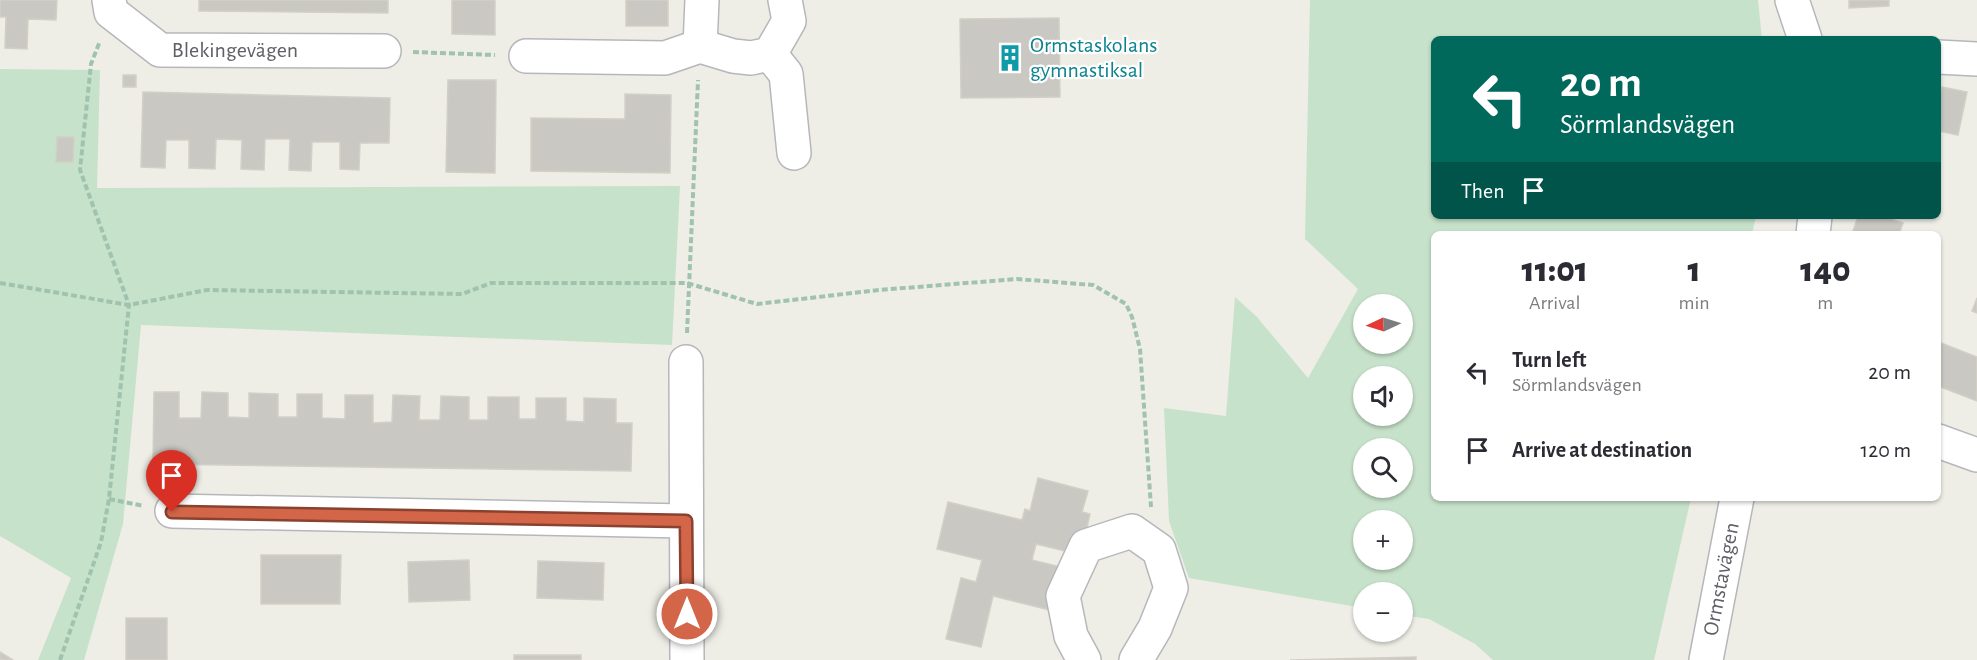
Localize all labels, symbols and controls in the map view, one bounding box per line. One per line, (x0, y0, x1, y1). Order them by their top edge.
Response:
place label: Ormstaskolans gymnastiksal (1030, 34, 1158, 81)
street label: Blekingevägen (172, 39, 298, 61)
building icon: Ormstaskolans gymnastiksal (995, 43, 1025, 73)
icon: left (1461, 60, 1539, 138)
text: 20 m (1560, 62, 1642, 104)
text: Sörmlandsvägen (1560, 111, 1735, 138)
icon: arrive (1517, 174, 1550, 207)
text: Then (1461, 180, 1505, 202)
text: 11:01 (1521, 252, 1588, 288)
text: 1 (1687, 252, 1701, 288)
text: 140 (1800, 252, 1851, 288)
text: Arrival (1529, 293, 1580, 313)
text: min (1679, 293, 1710, 313)
text: m (1817, 293, 1833, 313)
north arrow (1353, 294, 1413, 354)
map controls (1353, 294, 1413, 642)
text: Turn left (1512, 349, 1586, 371)
icon: left (1461, 356, 1494, 389)
text: 20 m (1868, 361, 1911, 383)
button: sound (1353, 366, 1413, 426)
text: Sörmlandsvägen (1512, 375, 1642, 395)
icon: arrive (1461, 434, 1494, 467)
button: search (1353, 438, 1413, 498)
text: Arrive at destination (1512, 439, 1692, 461)
text: 120 m (1861, 439, 1911, 461)
pin (146, 450, 197, 512)
icon: arrive (155, 459, 188, 492)
button: + (1353, 510, 1413, 570)
street label: Ormstavägen (1699, 520, 1743, 638)
position arrow (655, 582, 719, 646)
button: − (1353, 582, 1413, 642)

